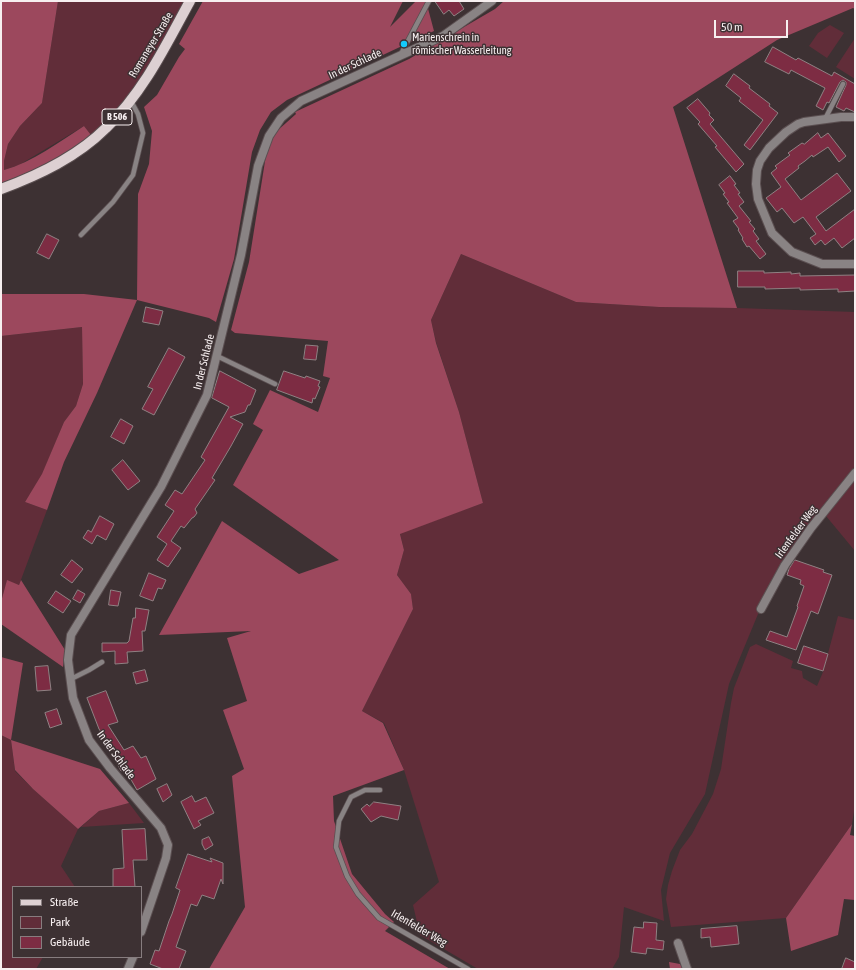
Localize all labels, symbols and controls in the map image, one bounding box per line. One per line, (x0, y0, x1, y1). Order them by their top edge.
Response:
street label: Romaneyer Straße (126, 10, 176, 80)
scale bar (716, 12, 790, 38)
text: 50 m (721, 20, 743, 34)
place label: Marienschrein in römischer Wasserleitung (412, 31, 512, 57)
marker: Marienschrein in römischer Wasserleitung (399, 39, 409, 49)
street label: In der Schlade (326, 46, 384, 82)
road number: B 506 (102, 109, 132, 125)
street label: In der Schlade (191, 333, 217, 391)
street label: Irlenfelder Weg (772, 503, 820, 561)
street label: In der Schlade (94, 728, 138, 782)
legend (12, 886, 142, 958)
text: Straße (50, 895, 78, 909)
street label: Irlenfelder Weg (389, 907, 449, 949)
text: Park (50, 915, 70, 929)
text: Gebäude (50, 935, 90, 949)

